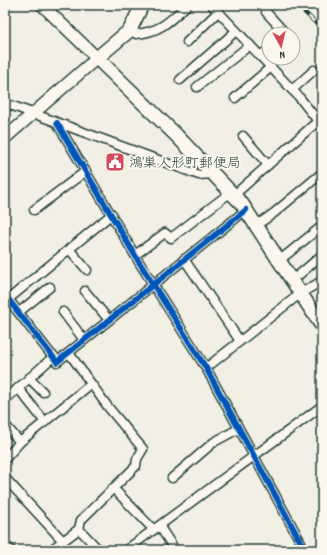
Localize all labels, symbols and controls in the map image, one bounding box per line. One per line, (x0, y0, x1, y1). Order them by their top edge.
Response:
north arrow (261, 26, 301, 66)
text: N (278, 46, 286, 62)
public building icon: 鴻巣人形町郵便局 (104, 151, 126, 173)
place label: 鴻巣人形町郵便局 (129, 154, 241, 174)

